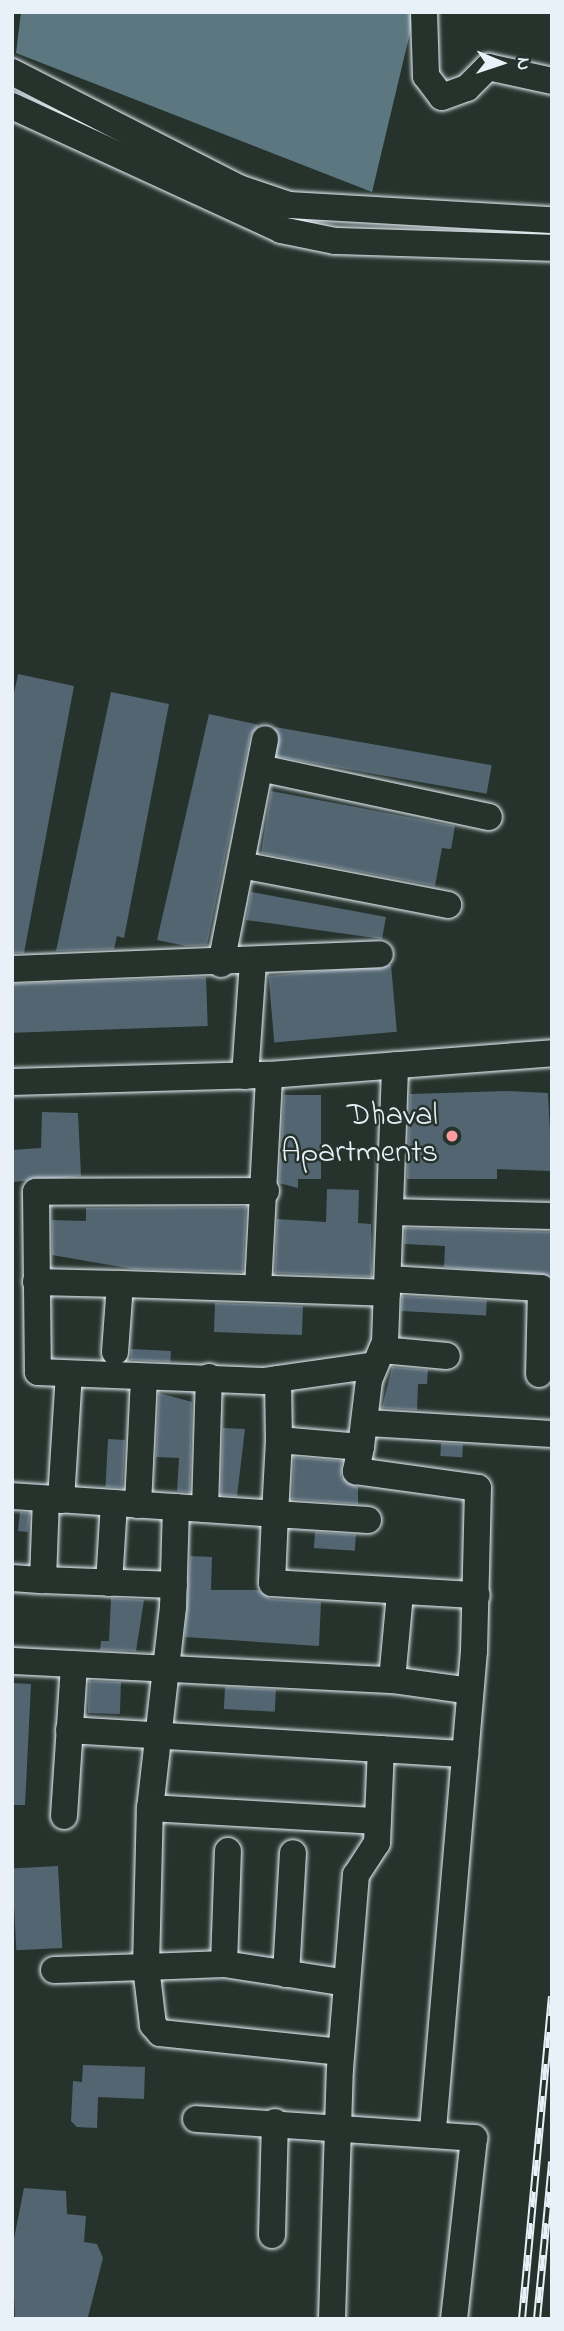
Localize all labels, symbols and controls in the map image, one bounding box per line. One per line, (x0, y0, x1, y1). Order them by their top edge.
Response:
north arrow (466, 28, 536, 98)
text: N (509, 57, 536, 71)
place label: Dhaval Apartments (281, 1099, 438, 1174)
marker: Dhaval Apartments (444, 1128, 460, 1144)

